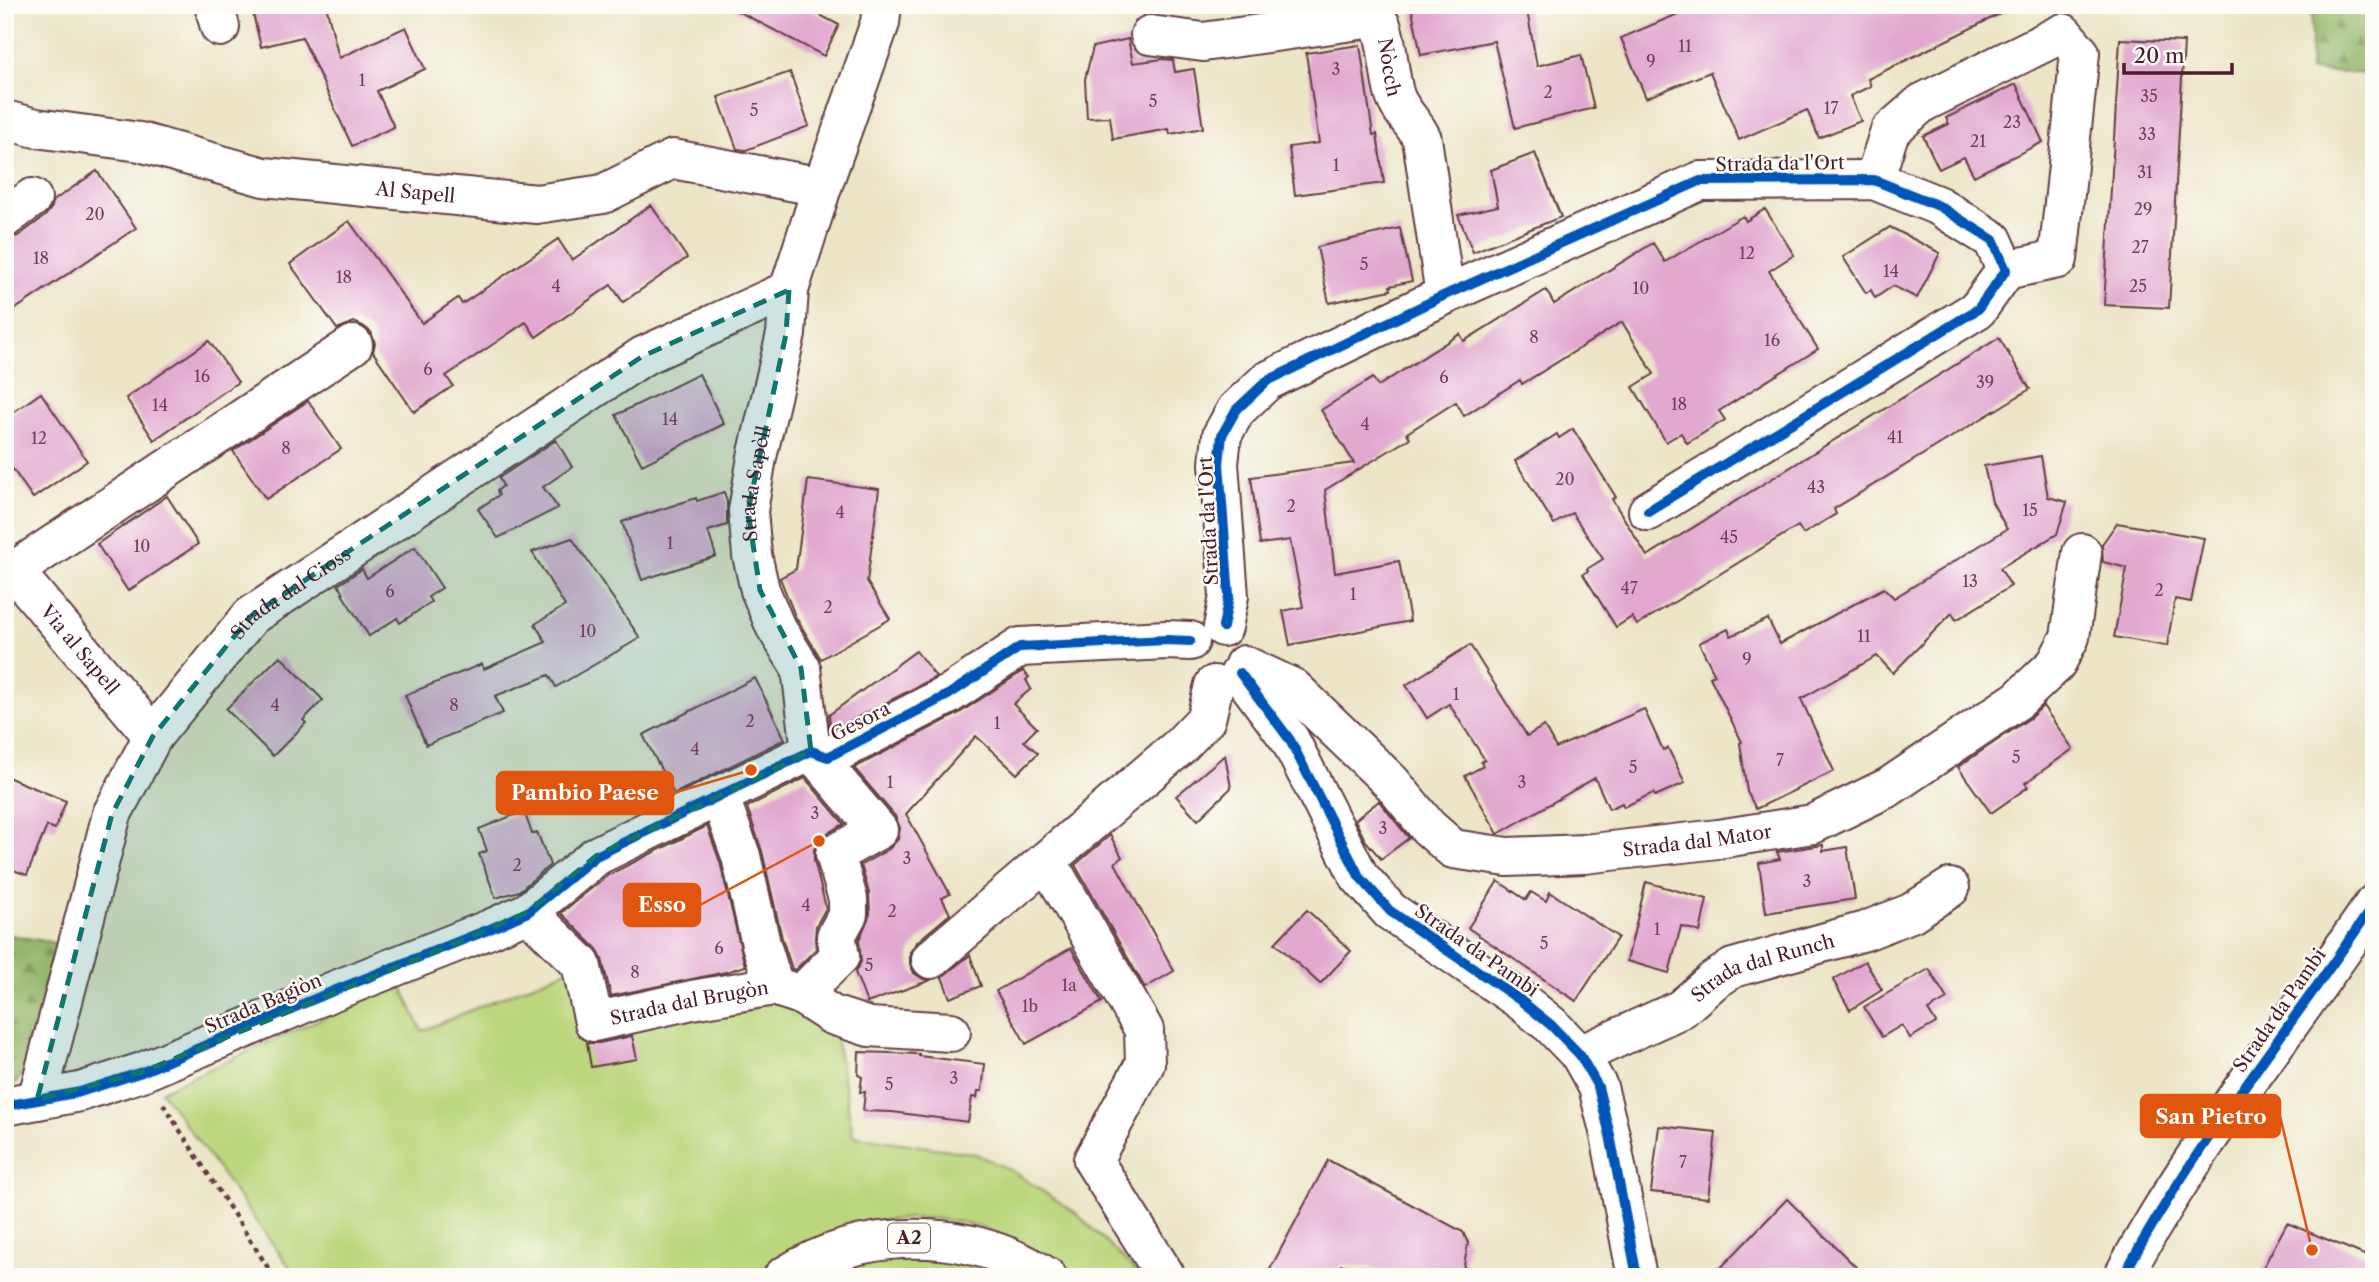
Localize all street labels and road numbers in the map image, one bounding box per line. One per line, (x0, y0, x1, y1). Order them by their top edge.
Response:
street label: Nòcch (1373, 36, 1406, 99)
street label: Strada da l'Ort (1715, 151, 1845, 176)
street label: Al Sapell (374, 177, 457, 208)
street label: Strada Sapèll (737, 423, 776, 543)
street label: Strada da l'Ort (1194, 456, 1223, 586)
street label: Strada dal Cioss (226, 542, 355, 644)
street label: Via al Sapell (35, 599, 124, 700)
street label: Gesora (827, 697, 894, 746)
street label: Strada dal Mator (1621, 820, 1773, 862)
street label: Strada da Pambi (1410, 899, 1543, 1002)
street label: Strada dal Runch (1686, 929, 1837, 1007)
street label: Strada da Pambi (2228, 944, 2331, 1077)
street label: Strada Bagiòn (201, 968, 325, 1038)
street label: Strada dal Brugòn (608, 976, 771, 1030)
road number: A2 (888, 1224, 930, 1252)

